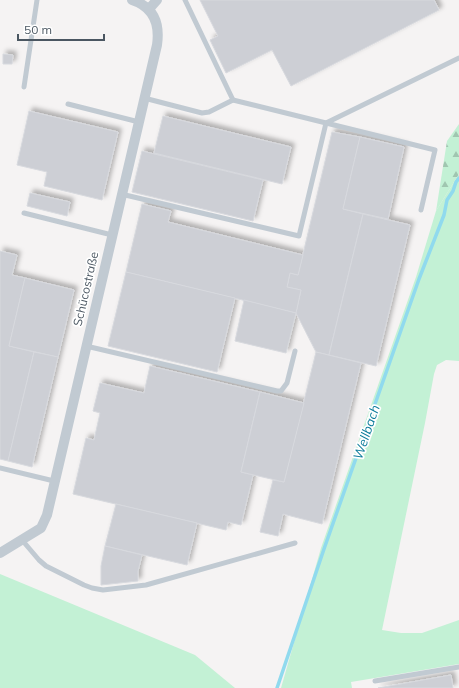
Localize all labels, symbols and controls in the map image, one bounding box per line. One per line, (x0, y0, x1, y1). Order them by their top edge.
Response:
scale bar (18, 16, 104, 42)
text: 50 m (24, 22, 52, 37)
street label: Schücostraße (70, 250, 101, 327)
water label: Wellbach (349, 403, 383, 461)

